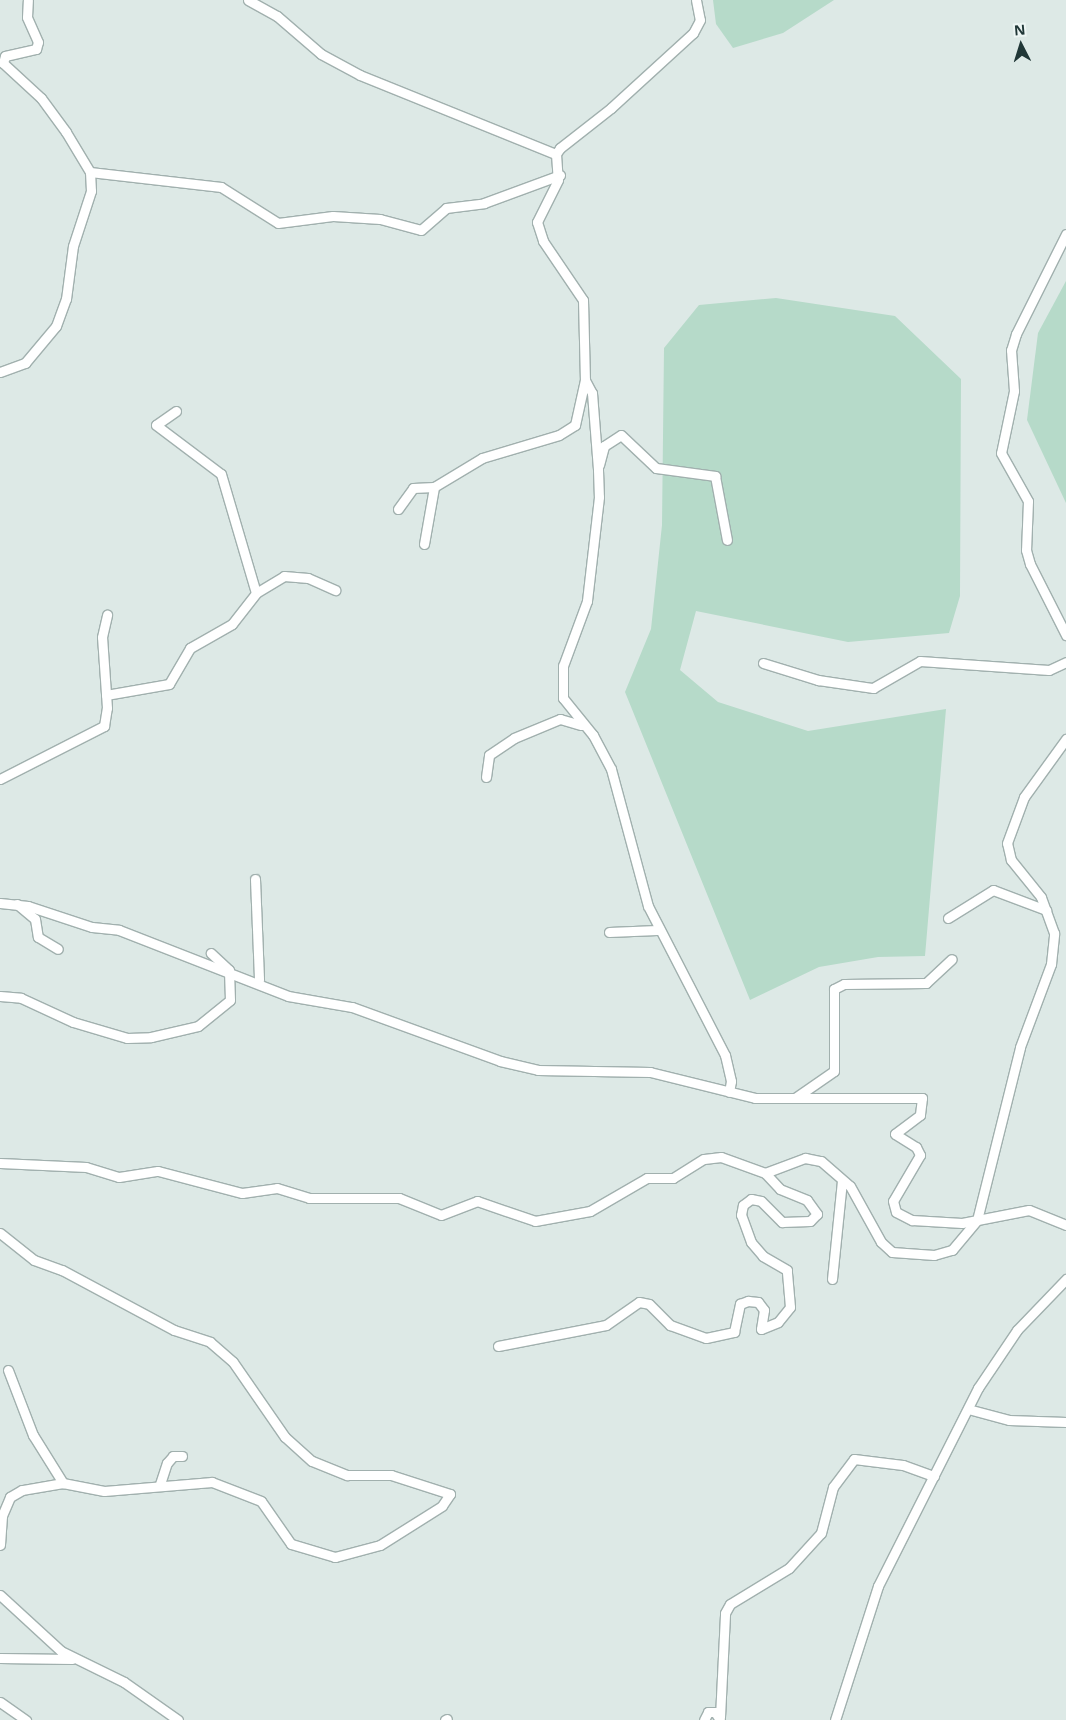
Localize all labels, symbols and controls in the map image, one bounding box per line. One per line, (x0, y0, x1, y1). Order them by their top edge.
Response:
north arrow (996, 20, 1046, 70)
text: N (1013, 20, 1026, 40)

